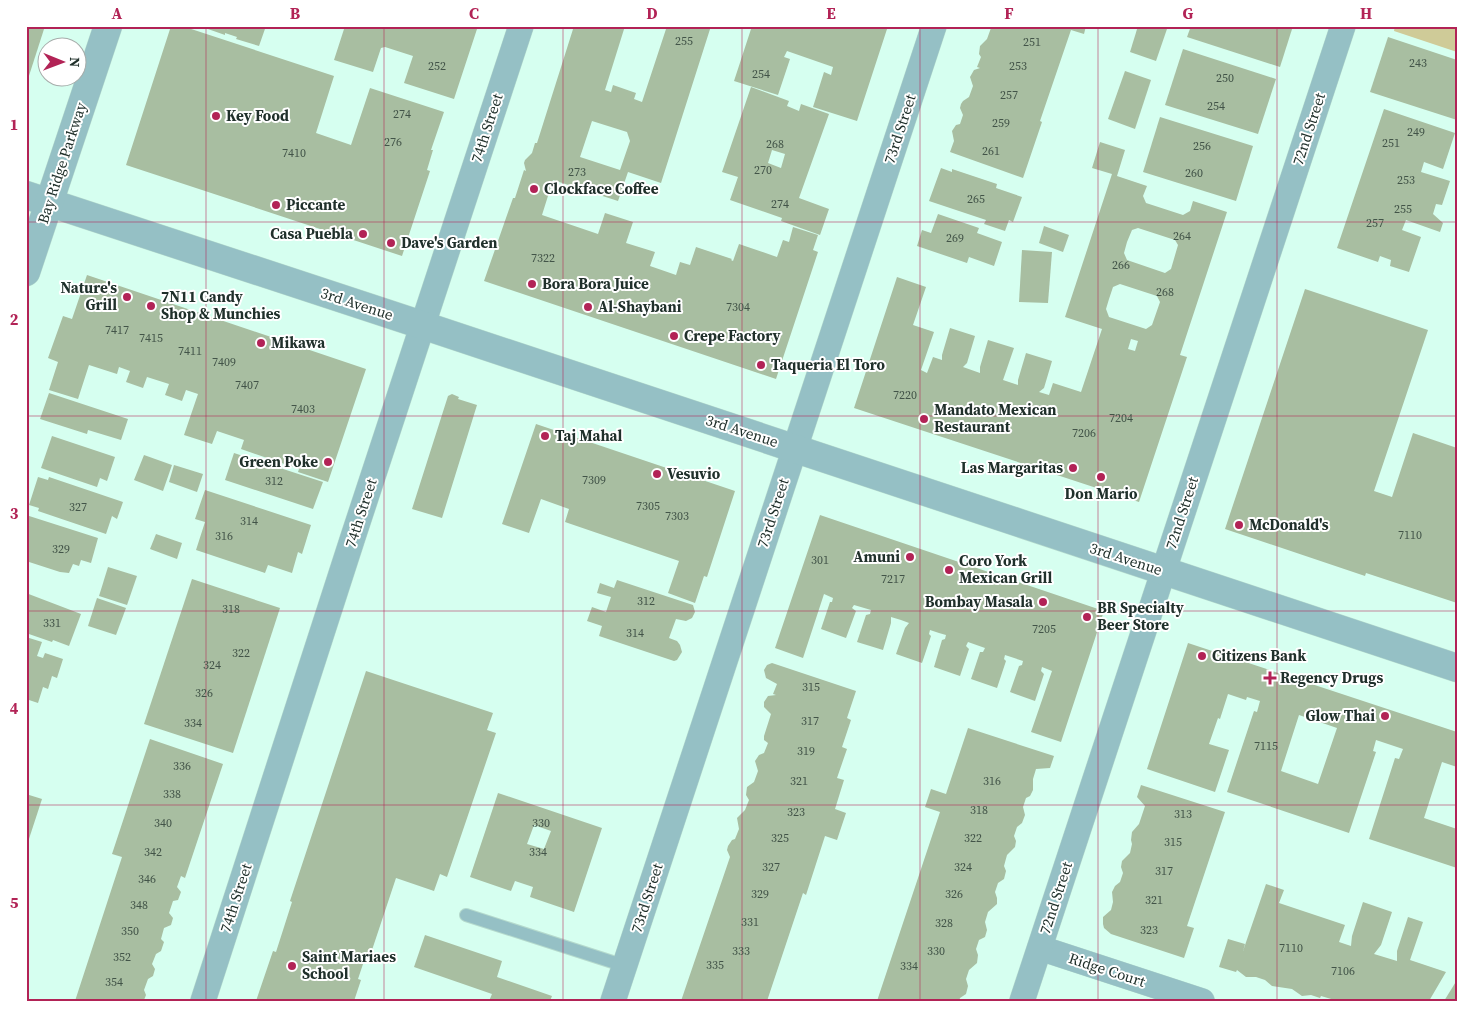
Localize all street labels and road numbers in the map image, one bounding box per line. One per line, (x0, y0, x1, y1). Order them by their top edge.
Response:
street label: 72nd Street (1287, 90, 1330, 168)
street label: 74th Street (466, 91, 508, 165)
street label: 73rd Street (878, 91, 921, 166)
street label: Bay Ridge Parkway (32, 99, 91, 226)
street label: 3rd Avenue (318, 282, 396, 325)
street label: 3rd Avenue (703, 409, 781, 452)
street label: 72nd Street (1160, 474, 1203, 552)
street label: 73rd Street (751, 475, 794, 550)
street label: 74th Street (340, 476, 382, 550)
street label: 3rd Avenue (1087, 537, 1165, 580)
street label: 72nd Street (1034, 859, 1077, 937)
street label: 73rd Street (625, 860, 668, 935)
street label: 74th Street (215, 861, 257, 935)
street label: Ridge Court (1066, 947, 1148, 992)

